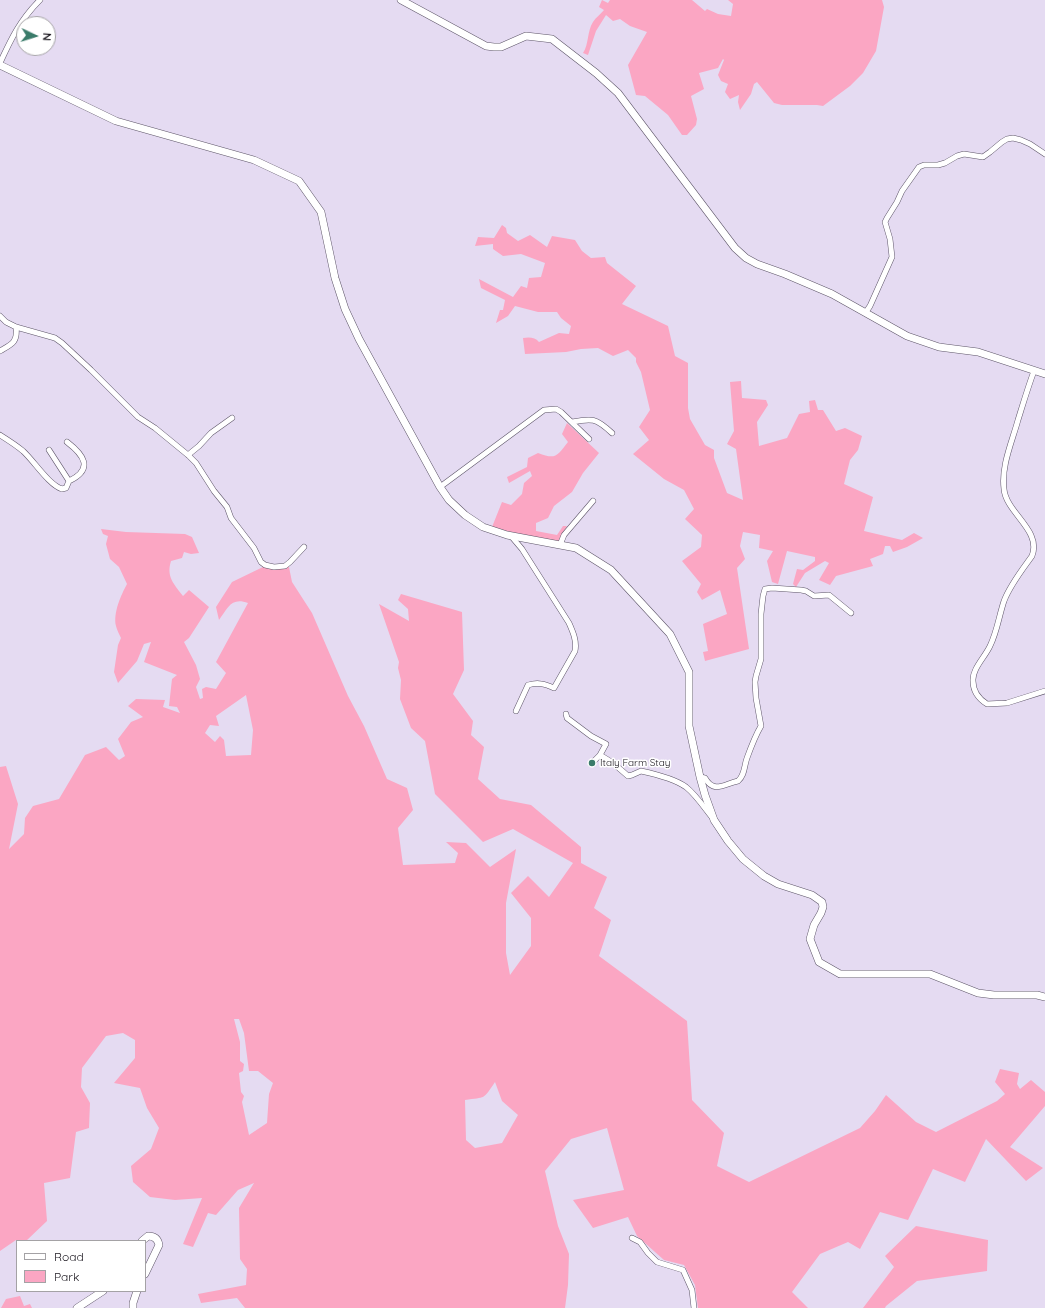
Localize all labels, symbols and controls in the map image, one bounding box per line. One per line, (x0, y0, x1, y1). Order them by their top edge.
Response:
north arrow (16, 16, 56, 56)
text: N (40, 32, 54, 41)
place label: Italy Farm Stay (600, 757, 670, 769)
marker: Italy Farm Stay (587, 758, 597, 768)
legend (16, 1240, 146, 1292)
text: Road (54, 1249, 84, 1264)
text: Park (54, 1269, 79, 1284)

